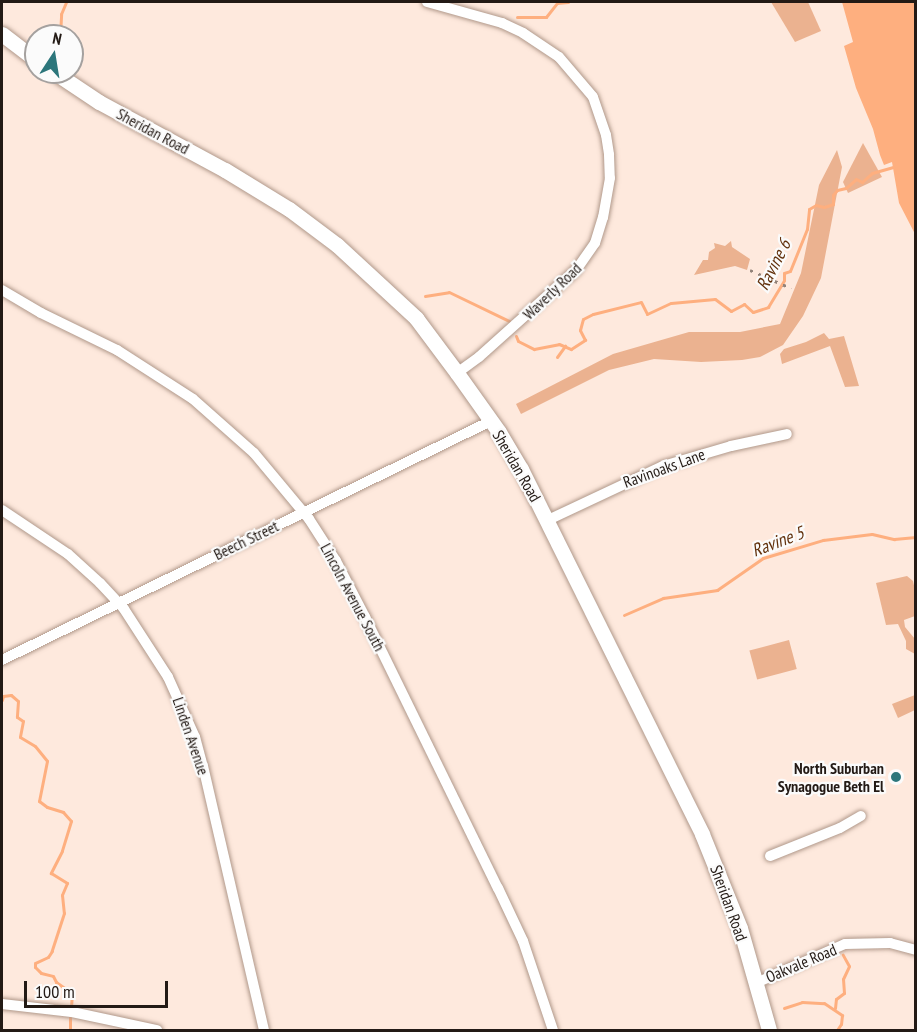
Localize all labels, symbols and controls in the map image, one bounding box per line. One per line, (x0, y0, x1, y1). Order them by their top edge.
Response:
north arrow (24, 24, 84, 84)
text: N (51, 28, 64, 49)
street label: Sheridan Road (113, 104, 193, 158)
water label: Ravine 6 (752, 236, 796, 294)
street label: Waverly Road (519, 258, 585, 324)
street label: Sheridan Road (489, 427, 545, 505)
street label: Ravinoaks Lane (621, 444, 707, 492)
street label: Beech Street (210, 516, 282, 564)
water label: Ravine 5 (749, 522, 807, 562)
street label: Lincoln Avenue South (316, 540, 390, 654)
street label: Linden Avenue (169, 694, 213, 778)
place label: North Suburban Synagogue Beth El (778, 758, 884, 796)
marker: North Suburban Synagogue Beth El (889, 770, 903, 784)
street label: Sheridan Road (706, 862, 752, 944)
street label: Oakvale Road (763, 940, 839, 986)
scale bar (27, 969, 171, 1007)
text: 100 m (35, 980, 75, 1003)

